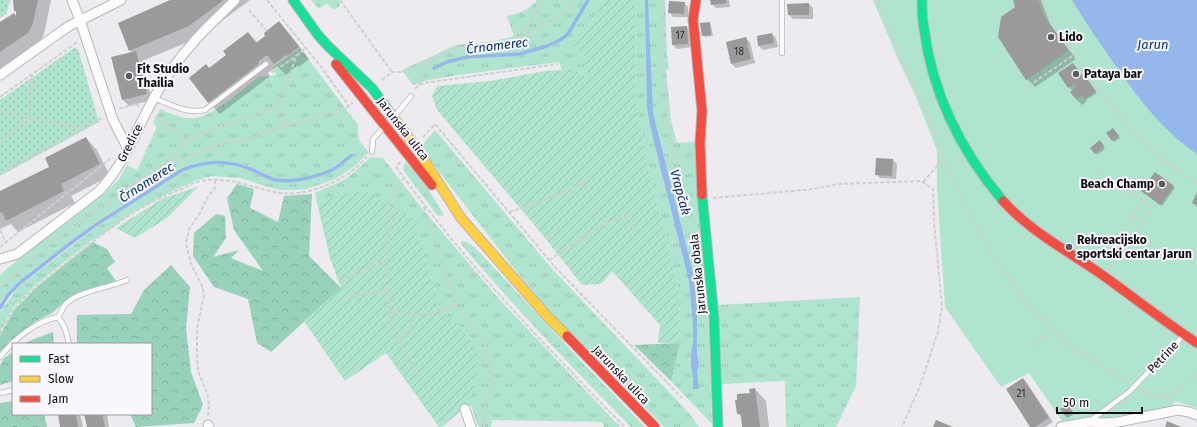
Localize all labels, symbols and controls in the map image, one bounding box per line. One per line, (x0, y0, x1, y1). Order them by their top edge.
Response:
house number: 17 (676, 30, 685, 42)
place label: Lido (1059, 30, 1083, 44)
marker: Lido (1046, 32, 1056, 42)
water label: Črnomerec (465, 33, 530, 57)
water label: Jarun (1136, 37, 1169, 52)
house number: 18 (734, 46, 744, 58)
place label: Fit Studio Thailia (137, 62, 189, 90)
place label: Pataya bar (1084, 67, 1142, 81)
marker: Pataya bar (1071, 69, 1081, 79)
marker: Fit Studio Thailia (124, 71, 134, 81)
street label: Jarunska ulica (374, 95, 432, 163)
street label: Gredice (114, 122, 146, 164)
water label: Črnomerec (116, 158, 177, 206)
water label: Vrapčak (667, 168, 694, 217)
place label: Beach Champ (1080, 177, 1154, 191)
marker: Beach Champ (1157, 179, 1167, 189)
street label: Jarunska obala (687, 233, 709, 315)
place label: Rekreacijsko sportski centar Jarun (1077, 233, 1192, 261)
marker: Rekreacijsko sportski centar Jarun (1064, 242, 1074, 252)
street label: Petrine (1145, 338, 1181, 376)
legend (12, 343, 152, 415)
street label: Jarunska ulica (590, 343, 652, 407)
text: Fast (48, 352, 70, 366)
text: Slow (48, 372, 74, 386)
house number: 21 (1016, 388, 1026, 400)
scale bar (1057, 389, 1142, 415)
text: Jam (48, 392, 68, 406)
text: 50 m (1063, 396, 1089, 410)

